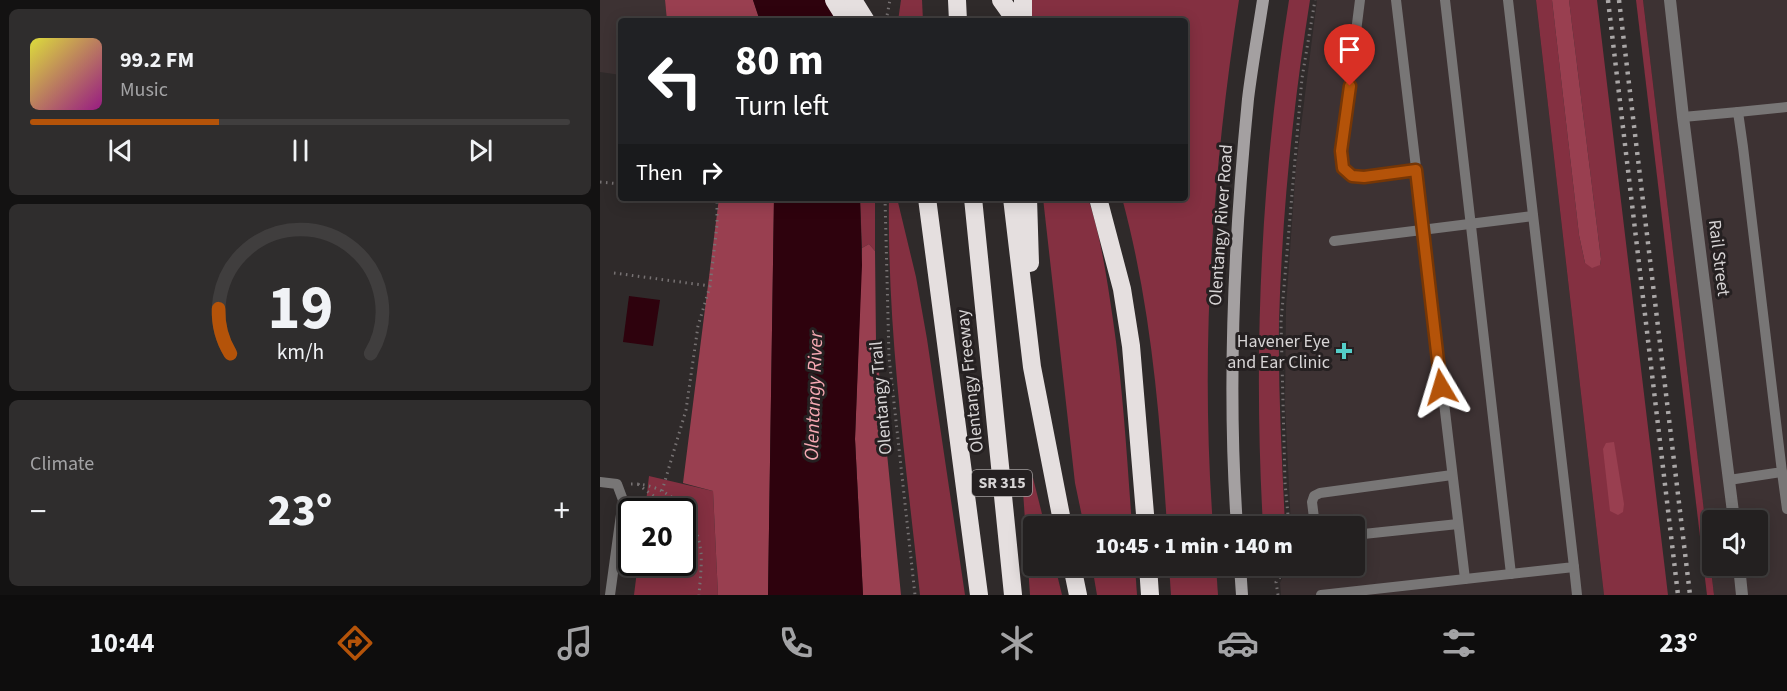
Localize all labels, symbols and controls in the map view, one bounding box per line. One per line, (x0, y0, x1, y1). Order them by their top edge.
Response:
pin (1324, 24, 1375, 86)
text: 80 m (735, 31, 824, 91)
icon: arrive (1333, 33, 1366, 66)
icon: left (636, 42, 714, 120)
text: 99.2 FM (120, 44, 194, 76)
text: Music (120, 76, 168, 104)
text: Turn left (735, 87, 829, 126)
icon: previous (104, 134, 137, 167)
icon: pause (284, 134, 317, 167)
icon: next (464, 134, 497, 167)
street label: Olentangy River Road (1203, 143, 1239, 307)
icon: right (695, 156, 728, 189)
text: Then (636, 157, 683, 189)
street label: Rail Street (1702, 218, 1736, 298)
text: 19 (267, 265, 333, 354)
street label: Olentangy Freeway (950, 307, 990, 454)
water label: Olentangy River (798, 329, 830, 461)
place label: Havener Eye and Ear Clinic (1227, 329, 1330, 375)
text: km/h (276, 338, 324, 369)
street label: Olentangy Trail (864, 340, 898, 456)
marker: Havener Eye and Ear Clinic (1335, 342, 1353, 360)
position arrow (1409, 355, 1473, 419)
text: Climate (30, 450, 94, 478)
road number: SR 315 (972, 470, 1032, 496)
text: 23° (268, 479, 332, 543)
text: − (30, 488, 46, 535)
text: + (554, 488, 570, 535)
speed limit sign: 20 (618, 498, 696, 576)
map controls (1702, 510, 1768, 576)
button: sound (1702, 510, 1768, 576)
text: 10:45 · 1 min · 140 m (1095, 530, 1293, 562)
icon: directions (334, 622, 376, 664)
icon: music (554, 622, 596, 664)
icon: phone (775, 622, 817, 664)
icon: climate (996, 622, 1038, 664)
icon: car (1217, 622, 1259, 664)
icon: filters (1438, 622, 1480, 664)
text: 10:44 (89, 624, 155, 663)
text: 23° (1659, 624, 1698, 663)

